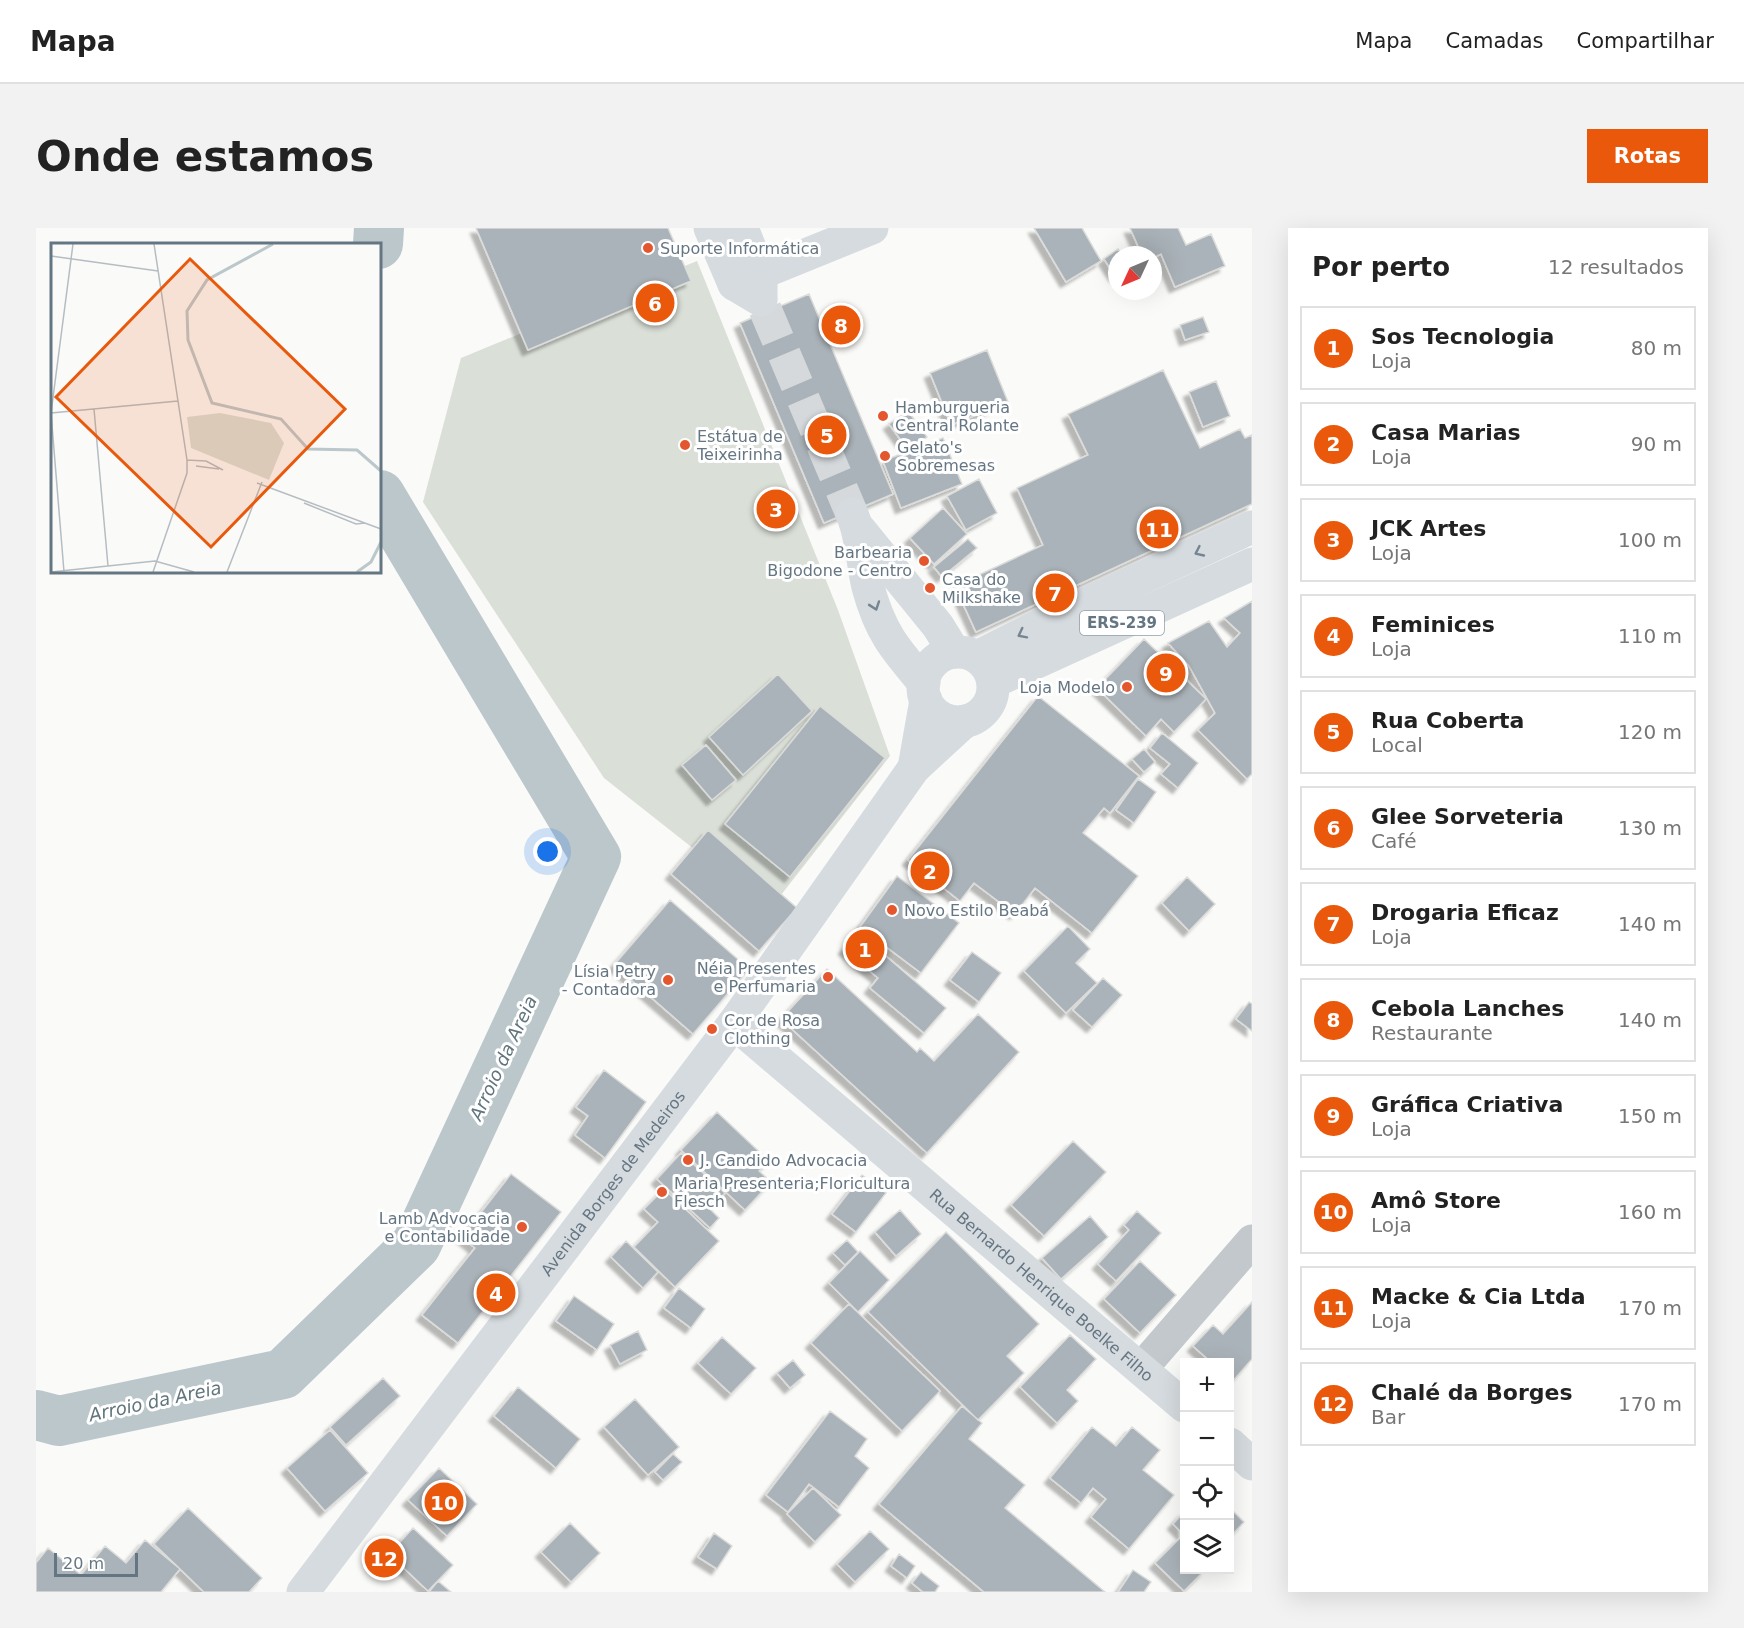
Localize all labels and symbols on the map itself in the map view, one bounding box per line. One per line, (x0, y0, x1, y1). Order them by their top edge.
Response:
place label: Suporte Informática (660, 239, 819, 258)
marker: Suporte Informática (641, 241, 655, 255)
inset map (51, 243, 381, 573)
north arrow (1108, 246, 1162, 300)
pin: 6 (636, 280, 674, 326)
pin: 8 (822, 302, 860, 348)
place label: Hamburgueria Central Rolante (895, 398, 1019, 435)
marker: Hamburgueria Central Rolante (876, 409, 890, 423)
pin: 5 (808, 412, 846, 458)
place label: Estátua de Teixeirinha (696, 427, 783, 464)
marker: Estátua de Teixeirinha (678, 438, 692, 452)
place label: Gelato's Sobremesas (897, 438, 995, 475)
marker: Gelato's Sobremesas (878, 449, 892, 463)
pin: 3 (756, 486, 796, 532)
pin: 11 (1140, 506, 1178, 552)
place label: Barbearia Bigodone - Centro (767, 543, 912, 580)
one-way arrow (1194, 544, 1205, 556)
marker: Barbearia Bigodone - Centro (917, 554, 931, 568)
place label: Casa do Milkshake (942, 570, 1021, 607)
pin: 7 (1036, 570, 1074, 616)
marker: Casa do Milkshake (923, 581, 937, 595)
one-way arrow (867, 600, 880, 611)
road number: ERS-239 (1080, 611, 1164, 635)
one-way arrow (1018, 627, 1028, 638)
pin: 9 (1146, 650, 1186, 696)
place label: Loja Modelo (1019, 678, 1115, 697)
marker: Loja Modelo (1120, 680, 1134, 694)
your location (533, 837, 562, 866)
pin: 2 (910, 848, 950, 894)
place label: Novo Estilo Beabá (904, 901, 1049, 920)
marker: Novo Estilo Beabá (885, 903, 899, 917)
pin: 1 (846, 926, 884, 972)
place label: Néia Presentes e Perfumaria (697, 959, 816, 996)
place label: Lísia Petry - Contadora (562, 962, 656, 999)
marker: Néia Presentes e Perfumaria (821, 970, 835, 984)
marker: Lísia Petry - Contadora (661, 973, 675, 987)
water label: Arroio da Areia (465, 992, 541, 1124)
place label: Cor de Rosa Clothing (724, 1011, 820, 1048)
marker: Cor de Rosa Clothing (705, 1022, 719, 1036)
street label: Avenida Borges de Medeiros (537, 1087, 689, 1279)
place label: J. Candido Advocacia (699, 1151, 867, 1170)
marker: J. Candido Advocacia (681, 1153, 695, 1167)
place label: Maria Presenteria;Floricultura Flesch (674, 1174, 910, 1211)
street label: Rua Bernardo Henrique Boelke Filho (926, 1184, 1157, 1385)
marker: Maria Presenteria;Floricultura Flesch (655, 1185, 669, 1199)
place label: Lamb Advocacia e Contabilidade (379, 1209, 510, 1246)
marker: Lamb Advocacia e Contabilidade (515, 1220, 529, 1234)
pin: 4 (476, 1270, 516, 1316)
water label: Arroio da Areia (86, 1377, 223, 1425)
pin: 10 (424, 1480, 464, 1524)
pin: 12 (364, 1536, 404, 1580)
scale bar (54, 1550, 138, 1578)

